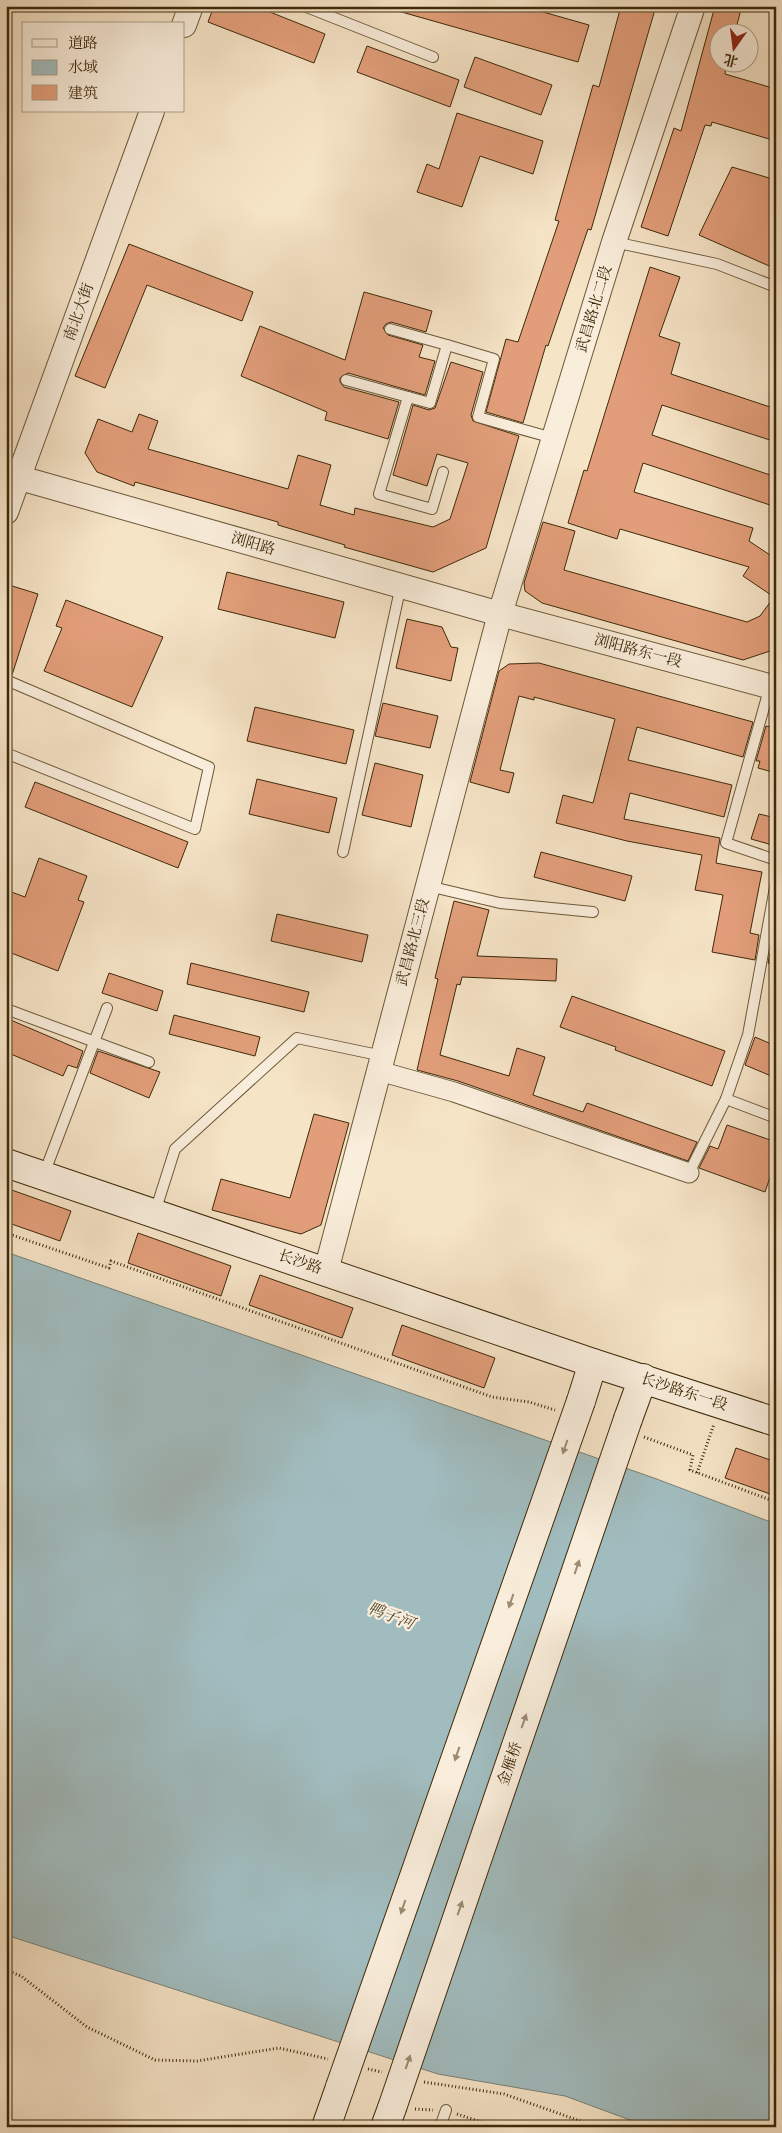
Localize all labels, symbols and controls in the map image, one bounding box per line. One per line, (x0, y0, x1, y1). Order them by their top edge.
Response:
legend (22, 22, 185, 112)
north arrow (710, 22, 760, 72)
text: 道路 (68, 34, 98, 53)
text: 北 (722, 49, 740, 70)
text: 水域 (68, 58, 98, 77)
text: 建筑 (68, 84, 98, 103)
street label: 武昌路北二段 (572, 263, 616, 355)
street label: 南北大街 (60, 281, 98, 343)
street label: 浏阳路 (229, 529, 277, 559)
street label: 浏阳路东一段 (592, 630, 684, 672)
street label: 武昌路北三段 (392, 896, 434, 988)
street label: 长沙路 (276, 1246, 324, 1278)
street label: 长沙路东一段 (638, 1369, 730, 1415)
one-way arrow (561, 1440, 568, 1455)
one-way arrow (574, 1560, 581, 1575)
one-way arrow (507, 1593, 514, 1608)
water label: 鸭子河 (365, 1598, 420, 1635)
one-way arrow (521, 1713, 529, 1728)
street label: 金雁桥 (494, 1740, 526, 1788)
one-way arrow (453, 1747, 461, 1762)
one-way arrow (399, 1900, 406, 1915)
one-way arrow (457, 1900, 465, 1915)
one-way arrow (405, 2054, 412, 2069)

